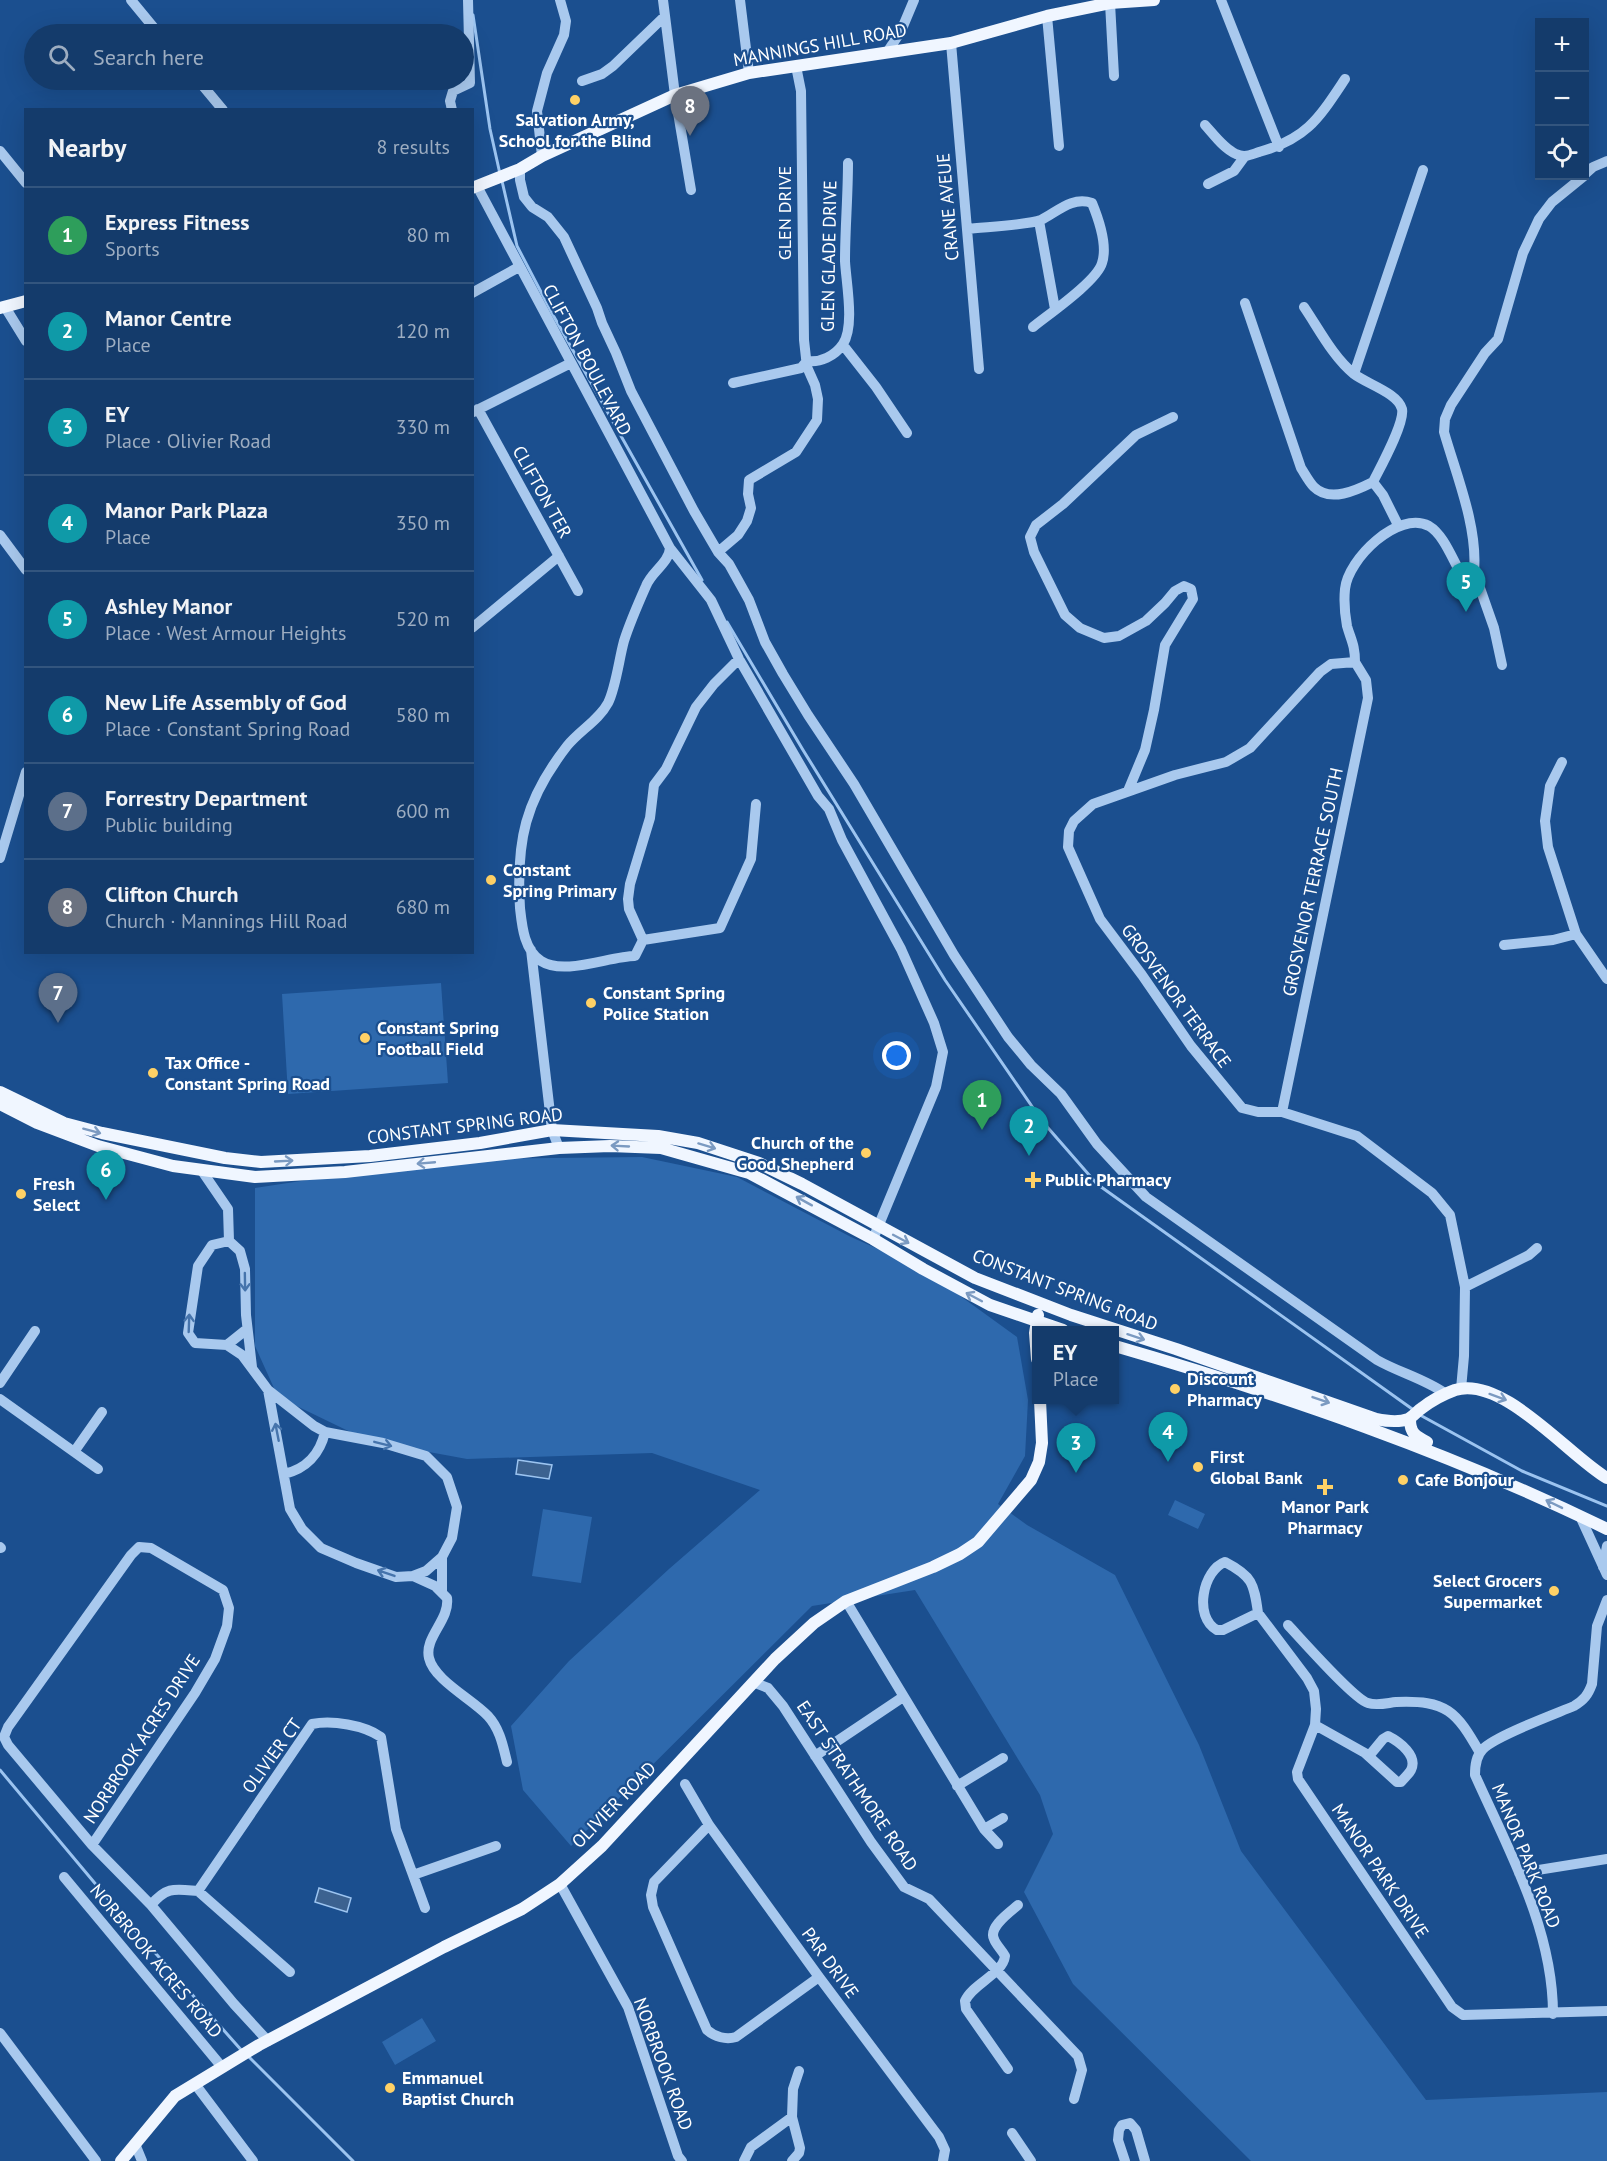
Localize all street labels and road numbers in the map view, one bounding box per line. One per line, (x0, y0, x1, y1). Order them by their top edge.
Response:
street label: MANNINGS HILL ROAD (731, 18, 908, 71)
street label: CRANE AVEUE (931, 152, 964, 262)
street label: GLEN DRIVE (773, 166, 796, 260)
street label: GLEN GLADE DRIVE (816, 180, 841, 332)
street label: CLIFTON BOULEVARD (538, 280, 637, 440)
street label: CLIFTON TER (508, 441, 577, 542)
street label: GROSVENOR TERRACE SOUTH (1277, 765, 1348, 998)
street label: GROSVENOR TERRACE (1116, 919, 1236, 1072)
street label: CONSTANT SPRING ROAD (366, 1102, 564, 1149)
street label: CONSTANT SPRING ROAD (969, 1244, 1161, 1336)
street label: NORBROOK ACRES DRIVE (78, 1650, 205, 1828)
street label: EAST STRATHMORE ROAD (792, 1696, 923, 1875)
street label: OLIVIER CT (237, 1714, 307, 1798)
street label: OLIVIER ROAD (567, 1757, 661, 1853)
street label: MANOR PARK ROAD (1487, 1780, 1566, 1932)
street label: MANOR PARK DRIVE (1327, 1799, 1434, 1943)
street label: NORBROOK ACRES ROAD (85, 1879, 228, 2042)
street label: PAR DRIVE (797, 1923, 864, 2003)
street label: NORBROOK ROAD (629, 1994, 698, 2133)

